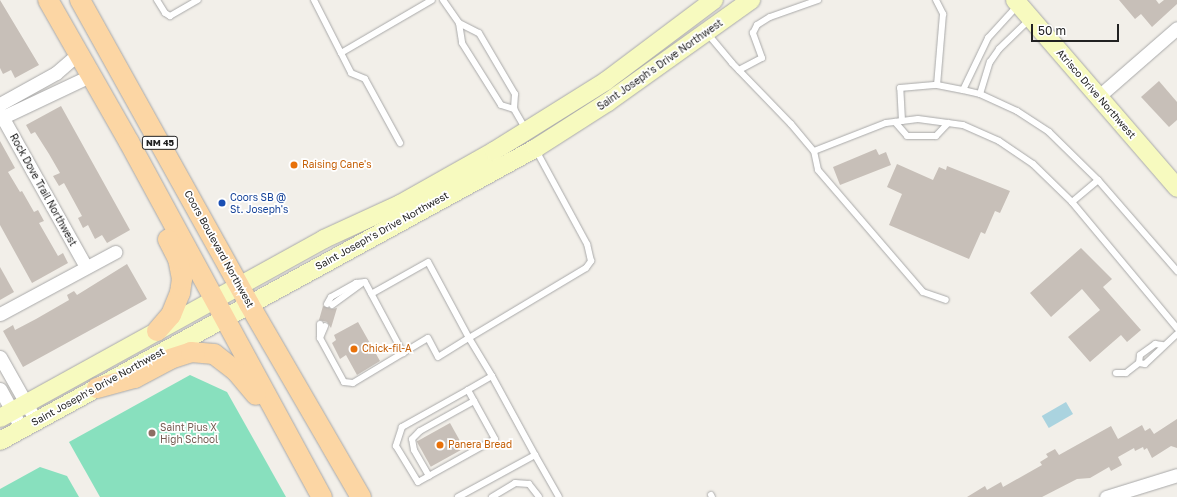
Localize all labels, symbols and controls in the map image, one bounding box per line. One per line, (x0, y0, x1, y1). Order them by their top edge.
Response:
scale bar (1033, 16, 1121, 42)
street label: Saint Joseph's Drive Northwest (595, 17, 725, 113)
text: 50 m (1038, 23, 1066, 38)
street label: Atrisco Drive Northwest (1054, 47, 1138, 141)
street label: Rock Dove Trail Northwest (7, 132, 79, 248)
road number: NM 45 (141, 136, 179, 150)
place label: Raising Cane's (302, 159, 372, 171)
marker: Raising Cane's (289, 160, 299, 170)
street label: Coors Boulevard Northwest (182, 188, 256, 310)
street label: Saint Joseph's Drive Northwest (313, 189, 451, 273)
place label: Coors SB @ St. Joseph's (230, 191, 288, 214)
marker: Coors SB @ St. Joseph's (217, 198, 227, 208)
place label: Chick-fil-A (362, 343, 412, 355)
marker: Chick-fil-A (349, 344, 359, 354)
street label: Saint Joseph's Drive Northwest (29, 345, 167, 429)
place label: Saint Pius X High School (160, 421, 218, 444)
marker: Saint Pius X High School (147, 428, 157, 438)
place label: Panera Bread (448, 439, 512, 451)
marker: Panera Bread (435, 440, 445, 450)

